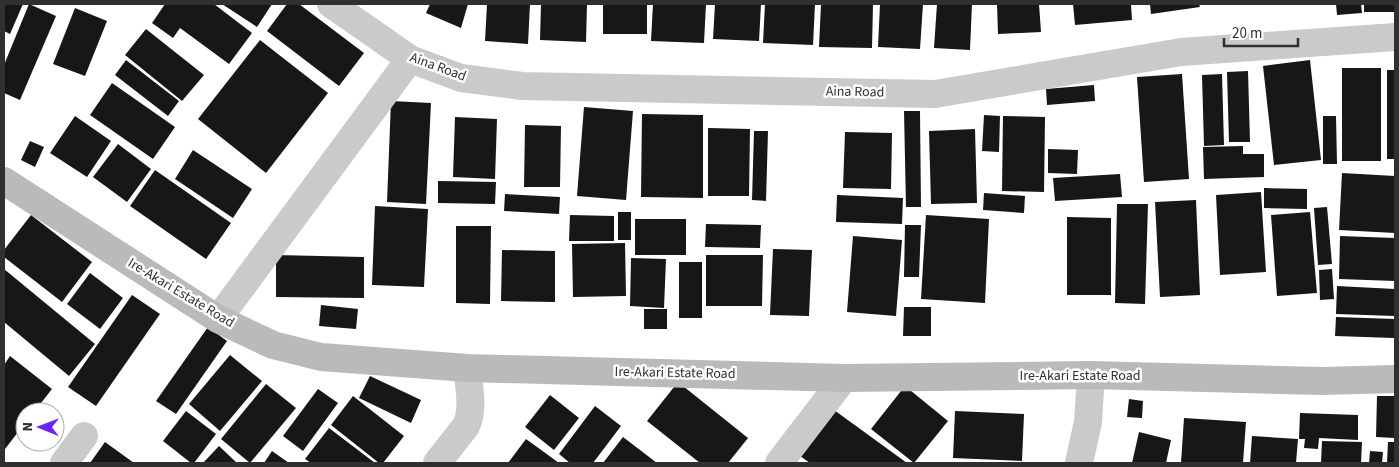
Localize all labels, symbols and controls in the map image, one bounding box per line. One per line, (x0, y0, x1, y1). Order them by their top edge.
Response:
scale bar (1224, 15, 1298, 47)
text: 20 m (1232, 23, 1262, 44)
street label: Aina Road (407, 48, 469, 86)
street label: Aina Road (826, 81, 884, 103)
street label: Ire-Akari Estate Road (124, 253, 238, 333)
street label: Ire-Akari Estate Road (614, 362, 736, 384)
street label: Ire-Akari Estate Road (1020, 366, 1140, 386)
north arrow (15, 402, 65, 452)
text: N (18, 422, 38, 432)

